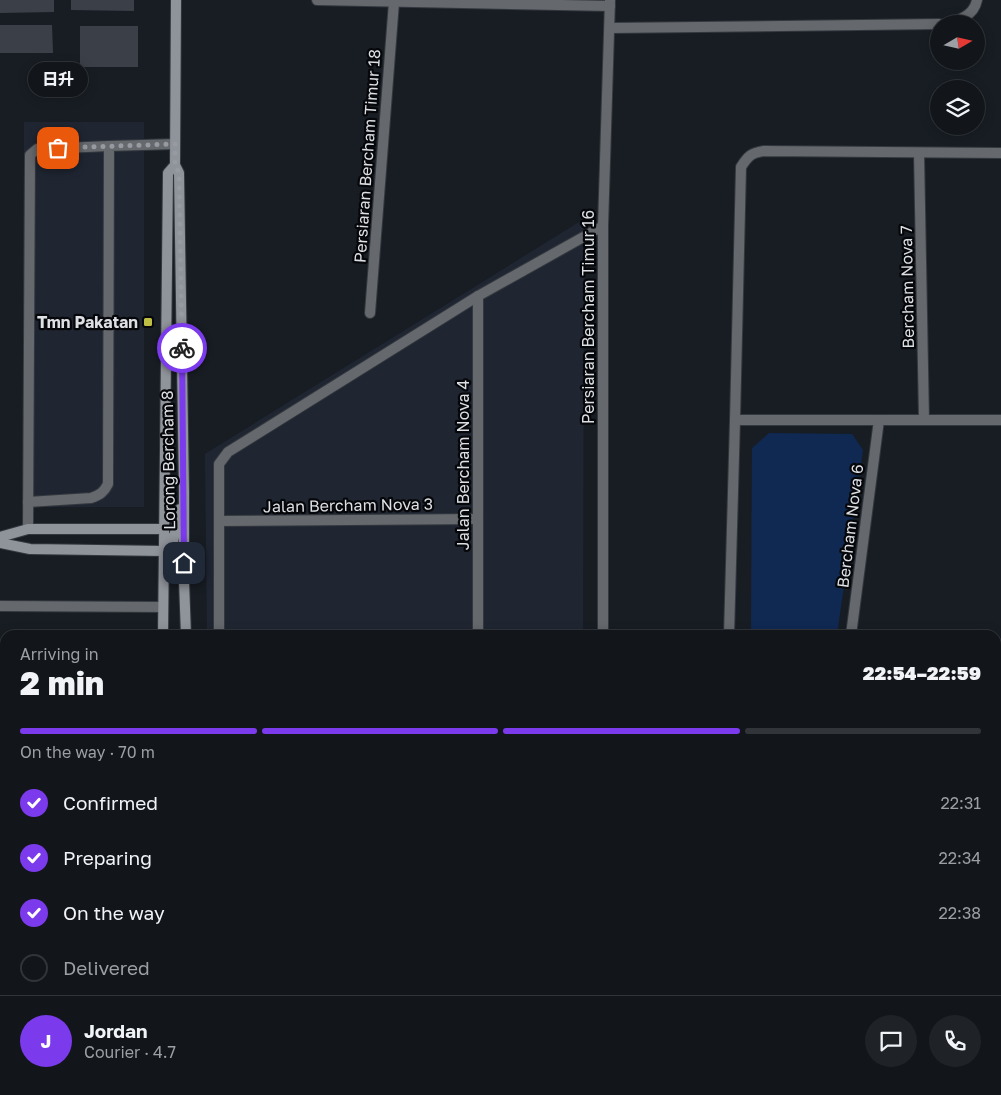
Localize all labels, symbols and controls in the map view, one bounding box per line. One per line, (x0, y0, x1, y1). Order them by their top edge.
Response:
north arrow (930, 15, 985, 70)
map controls (930, 15, 985, 135)
street label: Persiaran Bercham Timur 18 (350, 48, 384, 264)
callout: 日升 (28, 63, 88, 98)
text: 日升 (42, 69, 74, 89)
button: layers (930, 80, 985, 135)
pin (37, 127, 79, 169)
icon: bag (44, 134, 72, 162)
street label: Persiaran Bercham Timur 16 (578, 210, 598, 424)
street label: Bercham Nova 7 (896, 225, 918, 349)
place label: Tmn Pakatan (37, 312, 138, 332)
marker: Tmn Pakatan (142, 316, 154, 328)
courier (157, 323, 207, 373)
icon: bike (168, 334, 196, 362)
street label: Jalan Bercham Nova 4 (453, 380, 473, 550)
street label: Lorong Bercham 8 (157, 390, 179, 530)
street label: Bercham Nova 6 (832, 463, 868, 589)
street label: Jalan Bercham Nova 3 (263, 494, 433, 516)
pin (163, 542, 205, 584)
icon: home (170, 549, 198, 577)
text: Arriving in (20, 644, 99, 664)
text: 22:54–22:59 (863, 661, 981, 684)
text: 2 min (20, 664, 104, 702)
text: On the way · 70 m (20, 742, 155, 762)
icon: check (20, 789, 48, 817)
text: Confirmed (63, 791, 158, 814)
text: 22:31 (941, 793, 981, 813)
icon: check (20, 844, 48, 872)
text: Preparing (63, 846, 152, 869)
text: 22:34 (939, 848, 981, 868)
icon: check (20, 899, 48, 927)
text: On the way (63, 901, 165, 924)
text: 22:38 (939, 903, 981, 923)
text: Delivered (63, 956, 150, 979)
button: chat (865, 1015, 917, 1067)
button: phone (929, 1015, 981, 1067)
text: Jordan (84, 1019, 148, 1042)
text: J (41, 1029, 51, 1052)
text: Courier · 4.7 (84, 1042, 176, 1062)

